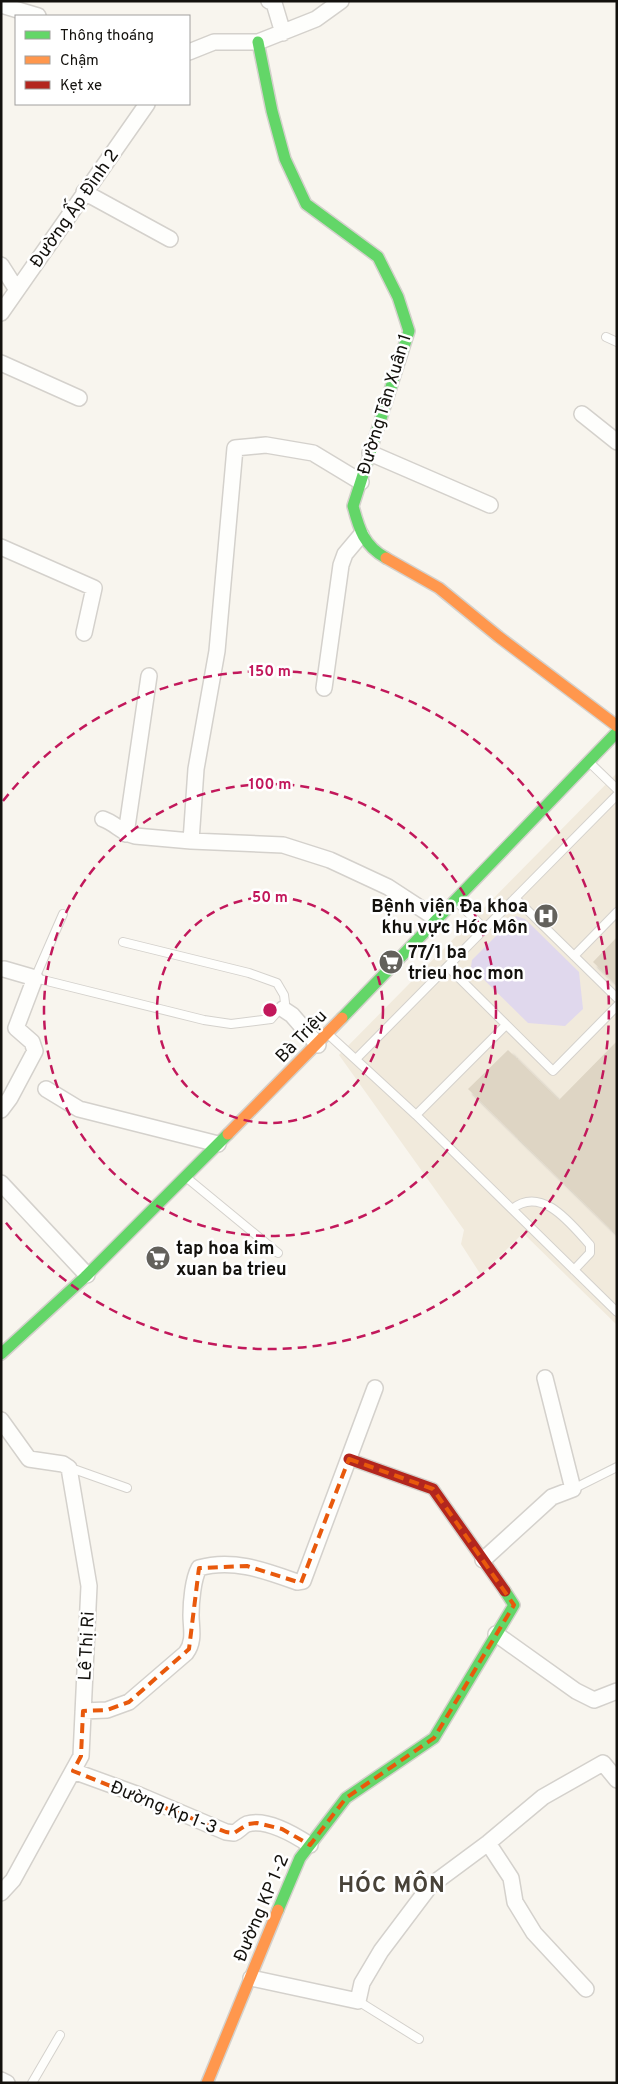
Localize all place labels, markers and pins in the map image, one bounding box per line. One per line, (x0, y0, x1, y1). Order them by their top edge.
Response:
place label: Bệnh viện Đa khoa khu vực Hóc Môn (371, 896, 528, 940)
hospital icon: Bệnh viện Đa khoa khu vực Hóc Môn (533, 903, 559, 929)
place label: 77/1 ba trieu hoc mon (408, 942, 524, 986)
supermarket icon: 77/1 ba trieu hoc mon (378, 949, 404, 975)
centre of rings (261, 1001, 279, 1019)
place label: tap hoa kim xuan ba trieu (176, 1238, 287, 1282)
supermarket icon: tap hoa kim xuan ba trieu (145, 1245, 171, 1271)

